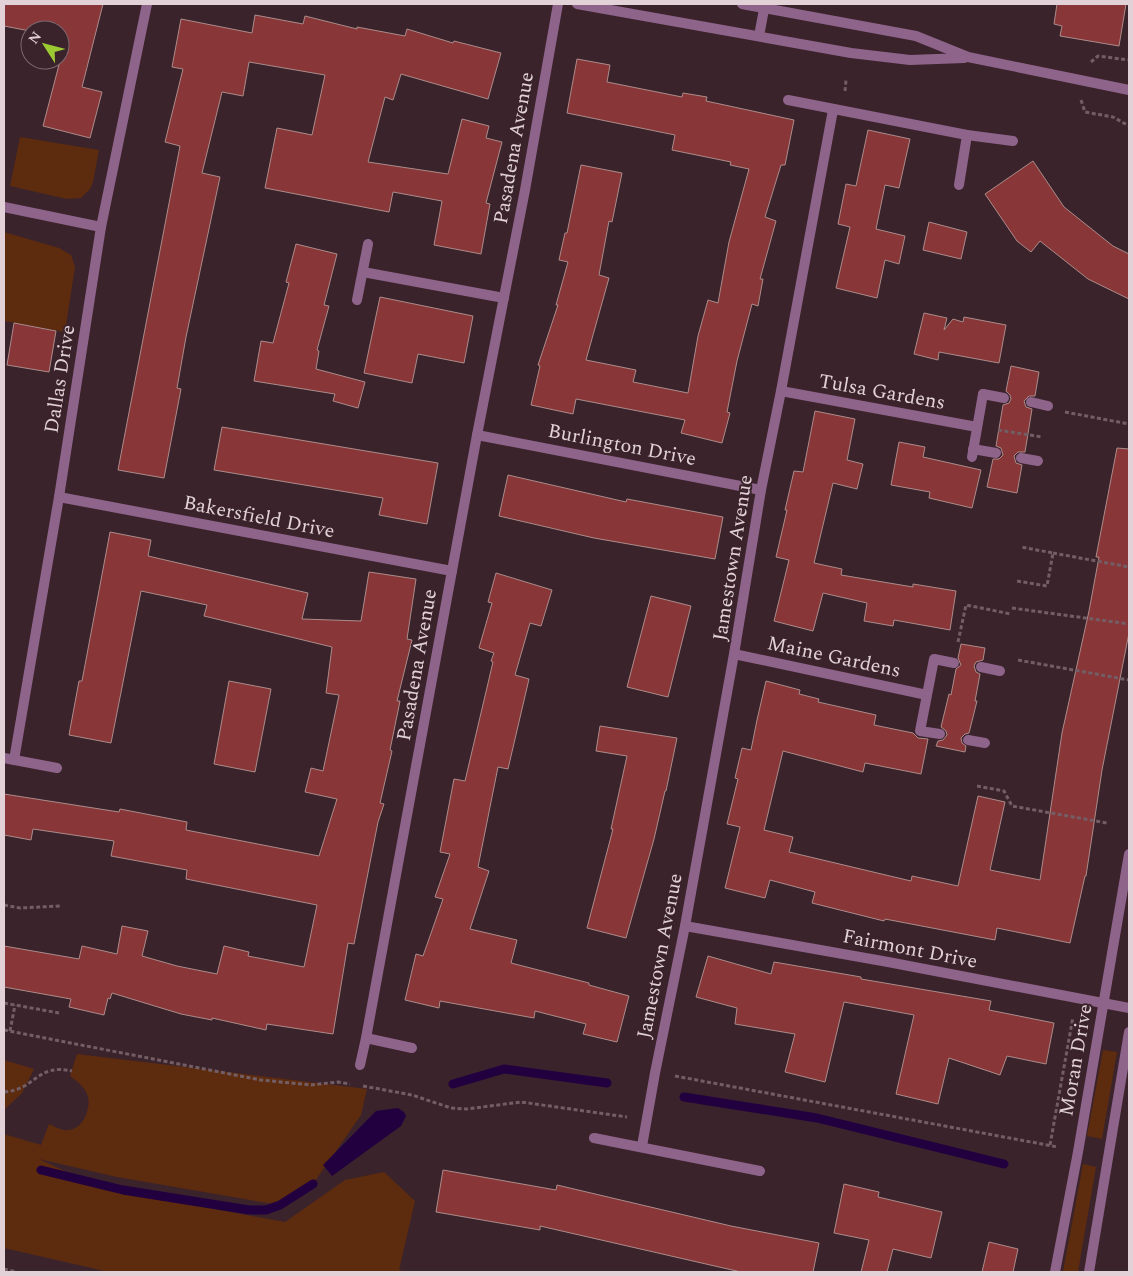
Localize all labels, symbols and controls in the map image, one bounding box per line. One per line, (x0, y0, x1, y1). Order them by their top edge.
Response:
north arrow (20, 20, 70, 70)
text: N (23, 27, 47, 48)
street label: Pasadena Avenue (486, 70, 542, 226)
street label: Dallas Drive (37, 323, 83, 435)
street label: Tulsa Gardens (816, 366, 948, 418)
street label: Burlington Drive (545, 416, 699, 474)
street label: Jamestown Avenue (705, 473, 761, 643)
street label: Bakersfield Drive (181, 488, 337, 546)
street label: Pasadena Avenue (389, 587, 445, 743)
street label: Maine Gardens (764, 628, 904, 686)
street label: Jamestown Avenue (629, 871, 691, 1041)
street label: Fairmont Drive (840, 921, 980, 977)
street label: Moran Drive (1051, 1001, 1101, 1119)

